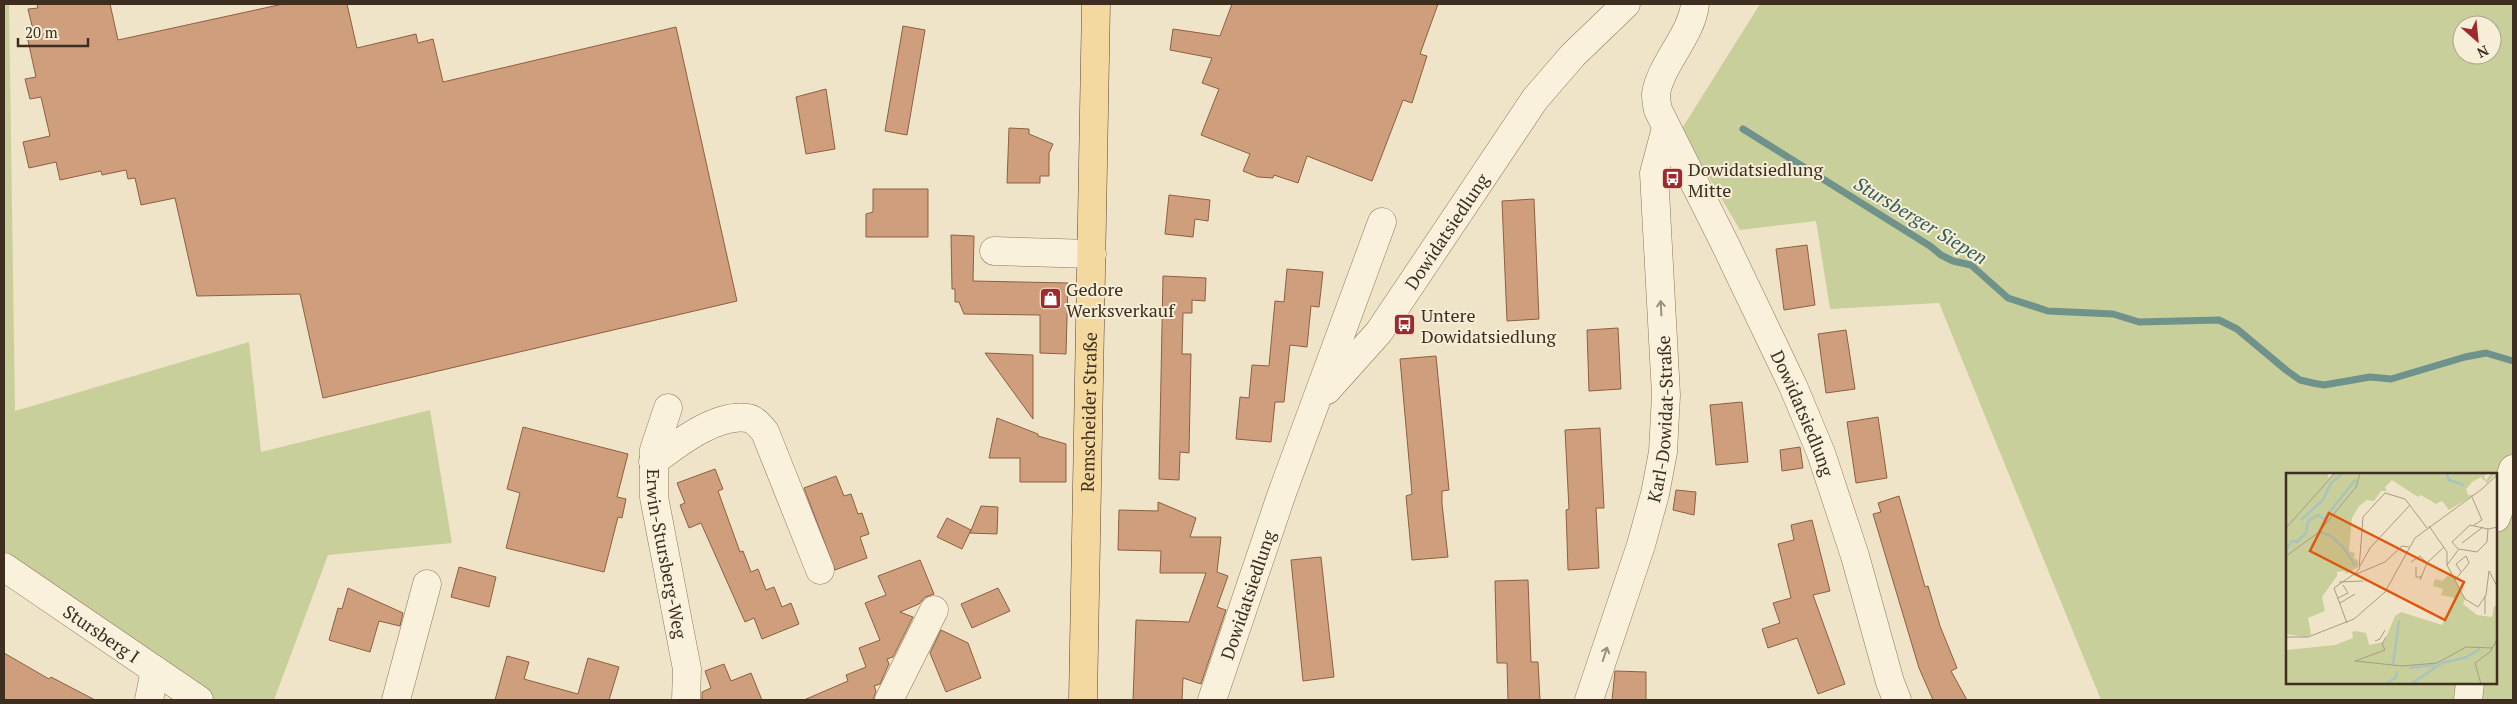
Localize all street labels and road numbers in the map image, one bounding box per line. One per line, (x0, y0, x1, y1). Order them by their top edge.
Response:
street label: Dowidatsiedlung (1399, 168, 1494, 294)
street label: Remscheider Straße (1075, 332, 1102, 492)
street label: Karl-Dowidat-Straße (1641, 335, 1678, 505)
street label: Dowidatsiedlung (1765, 346, 1840, 480)
street label: Erwin-Stursberg-Weg (642, 469, 693, 641)
street label: Dowidatsiedlung (1215, 527, 1281, 663)
street label: Stursberg I (59, 599, 144, 668)

